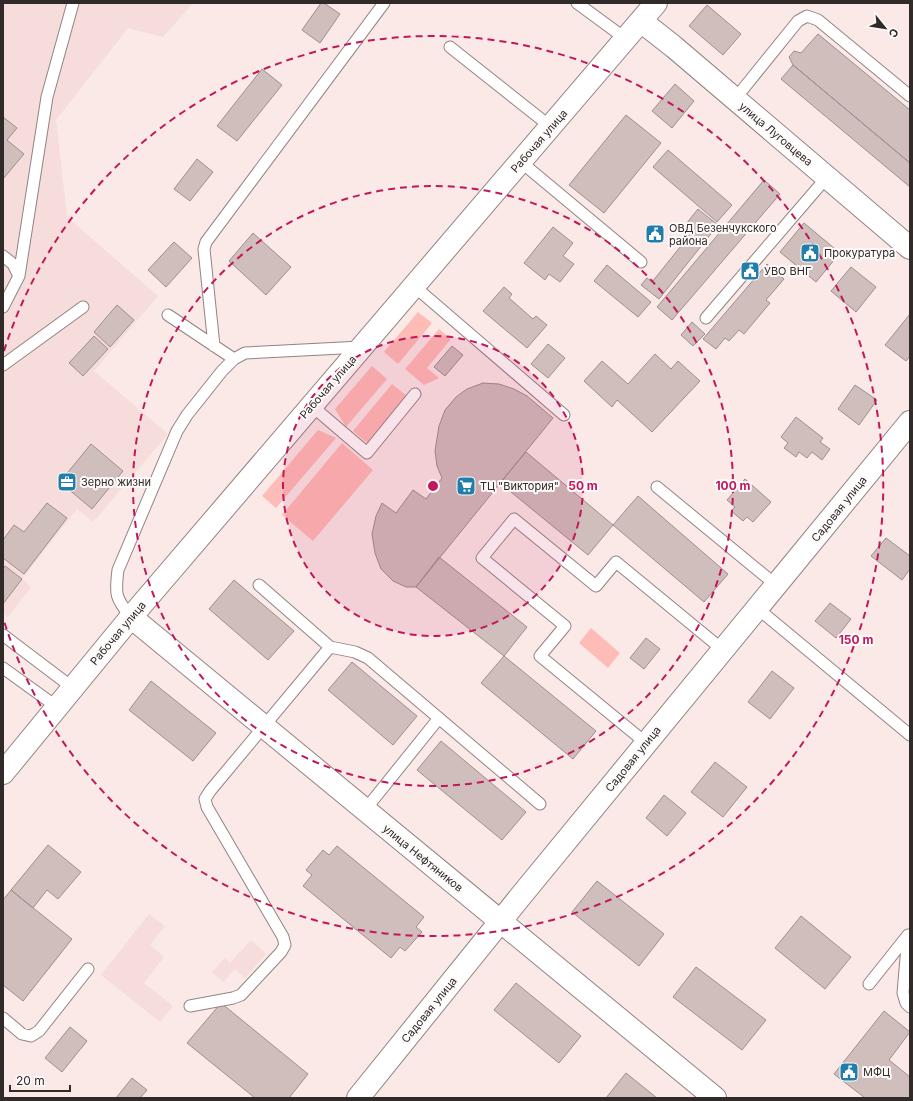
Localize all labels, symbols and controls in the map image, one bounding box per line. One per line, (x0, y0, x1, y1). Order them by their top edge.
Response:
north arrow (865, 8, 905, 48)
text: С (886, 26, 902, 40)
street label: улица Луговцева (736, 99, 816, 169)
street label: Рабочая улица (508, 106, 570, 176)
place label: ОВД Безенчукского района (669, 221, 777, 248)
public building icon: ОВД Безенчукского района (644, 223, 666, 245)
public building icon: Прокуратура (799, 242, 821, 264)
place label: Прокуратура (824, 246, 895, 260)
public building icon: УВО ВНГ (739, 260, 761, 282)
place label: УВО ВНГ (764, 264, 811, 278)
street label: Рабочая улица (297, 352, 359, 422)
office icon: Зерно жизни (56, 471, 78, 493)
street label: Садовая улица (808, 473, 870, 545)
place label: Зерно жизни (81, 475, 151, 489)
supermarket icon: ТЦ "Виктория" (455, 475, 477, 497)
text: 50 m (568, 478, 598, 493)
text: 100 m (715, 478, 751, 493)
centre of rings (426, 479, 440, 493)
place label: ТЦ "Виктория" (480, 479, 559, 493)
street label: Рабочая улица (87, 598, 149, 668)
text: 150 m (839, 632, 873, 647)
street label: Садовая улица (602, 723, 664, 795)
street label: улица Нефтяников (380, 821, 466, 895)
street label: Садовая улица (398, 974, 460, 1046)
public building icon: МФЦ (838, 1061, 860, 1083)
place label: МФЦ (863, 1065, 890, 1079)
scale bar (10, 1067, 70, 1093)
text: 20 m (16, 1073, 45, 1088)

